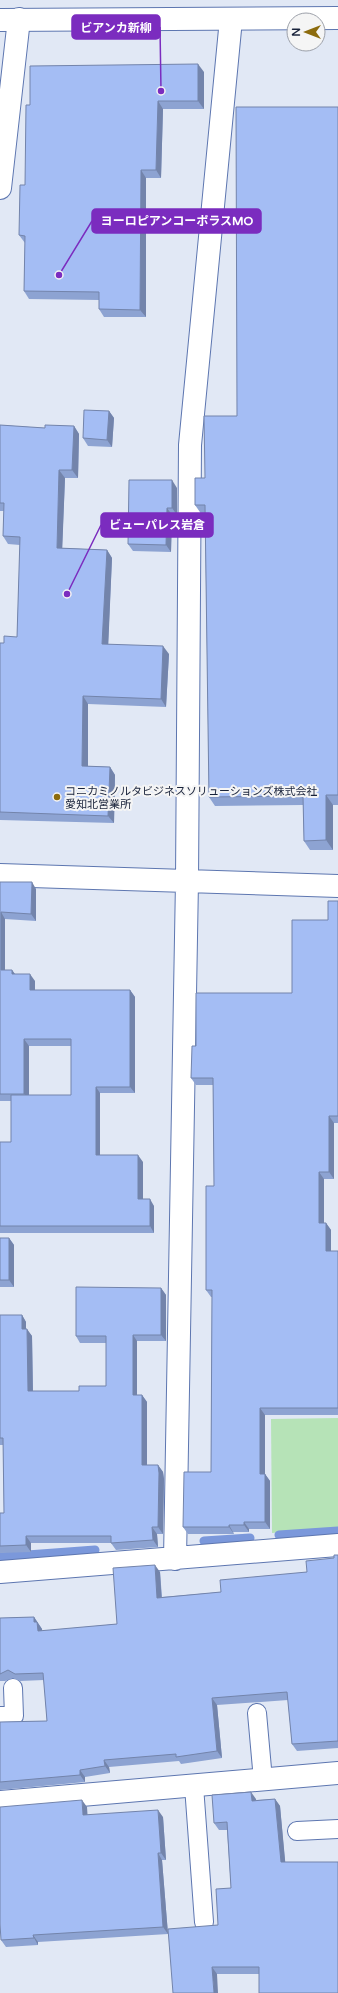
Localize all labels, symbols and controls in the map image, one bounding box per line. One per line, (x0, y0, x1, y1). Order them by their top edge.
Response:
north arrow (286, 12, 326, 52)
callout: ビアンカ新柳 (72, 15, 160, 39)
text: ビアンカ新柳 (80, 21, 152, 35)
text: N (290, 28, 303, 36)
callout: ヨーロピアンコーポラスMO (92, 209, 261, 233)
text: ヨーロピアンコーポラスMO (101, 214, 254, 228)
callout: ビューパレス岩倉 (101, 513, 213, 537)
text: ビューパレス岩倉 (109, 518, 205, 532)
place label: コニカミノルタビジネスソリューションズ株式会社 愛知北営業所 (65, 785, 318, 811)
marker: コニカミノルタビジネスソリューションズ株式会社 愛知北営業所 (52, 792, 62, 802)

